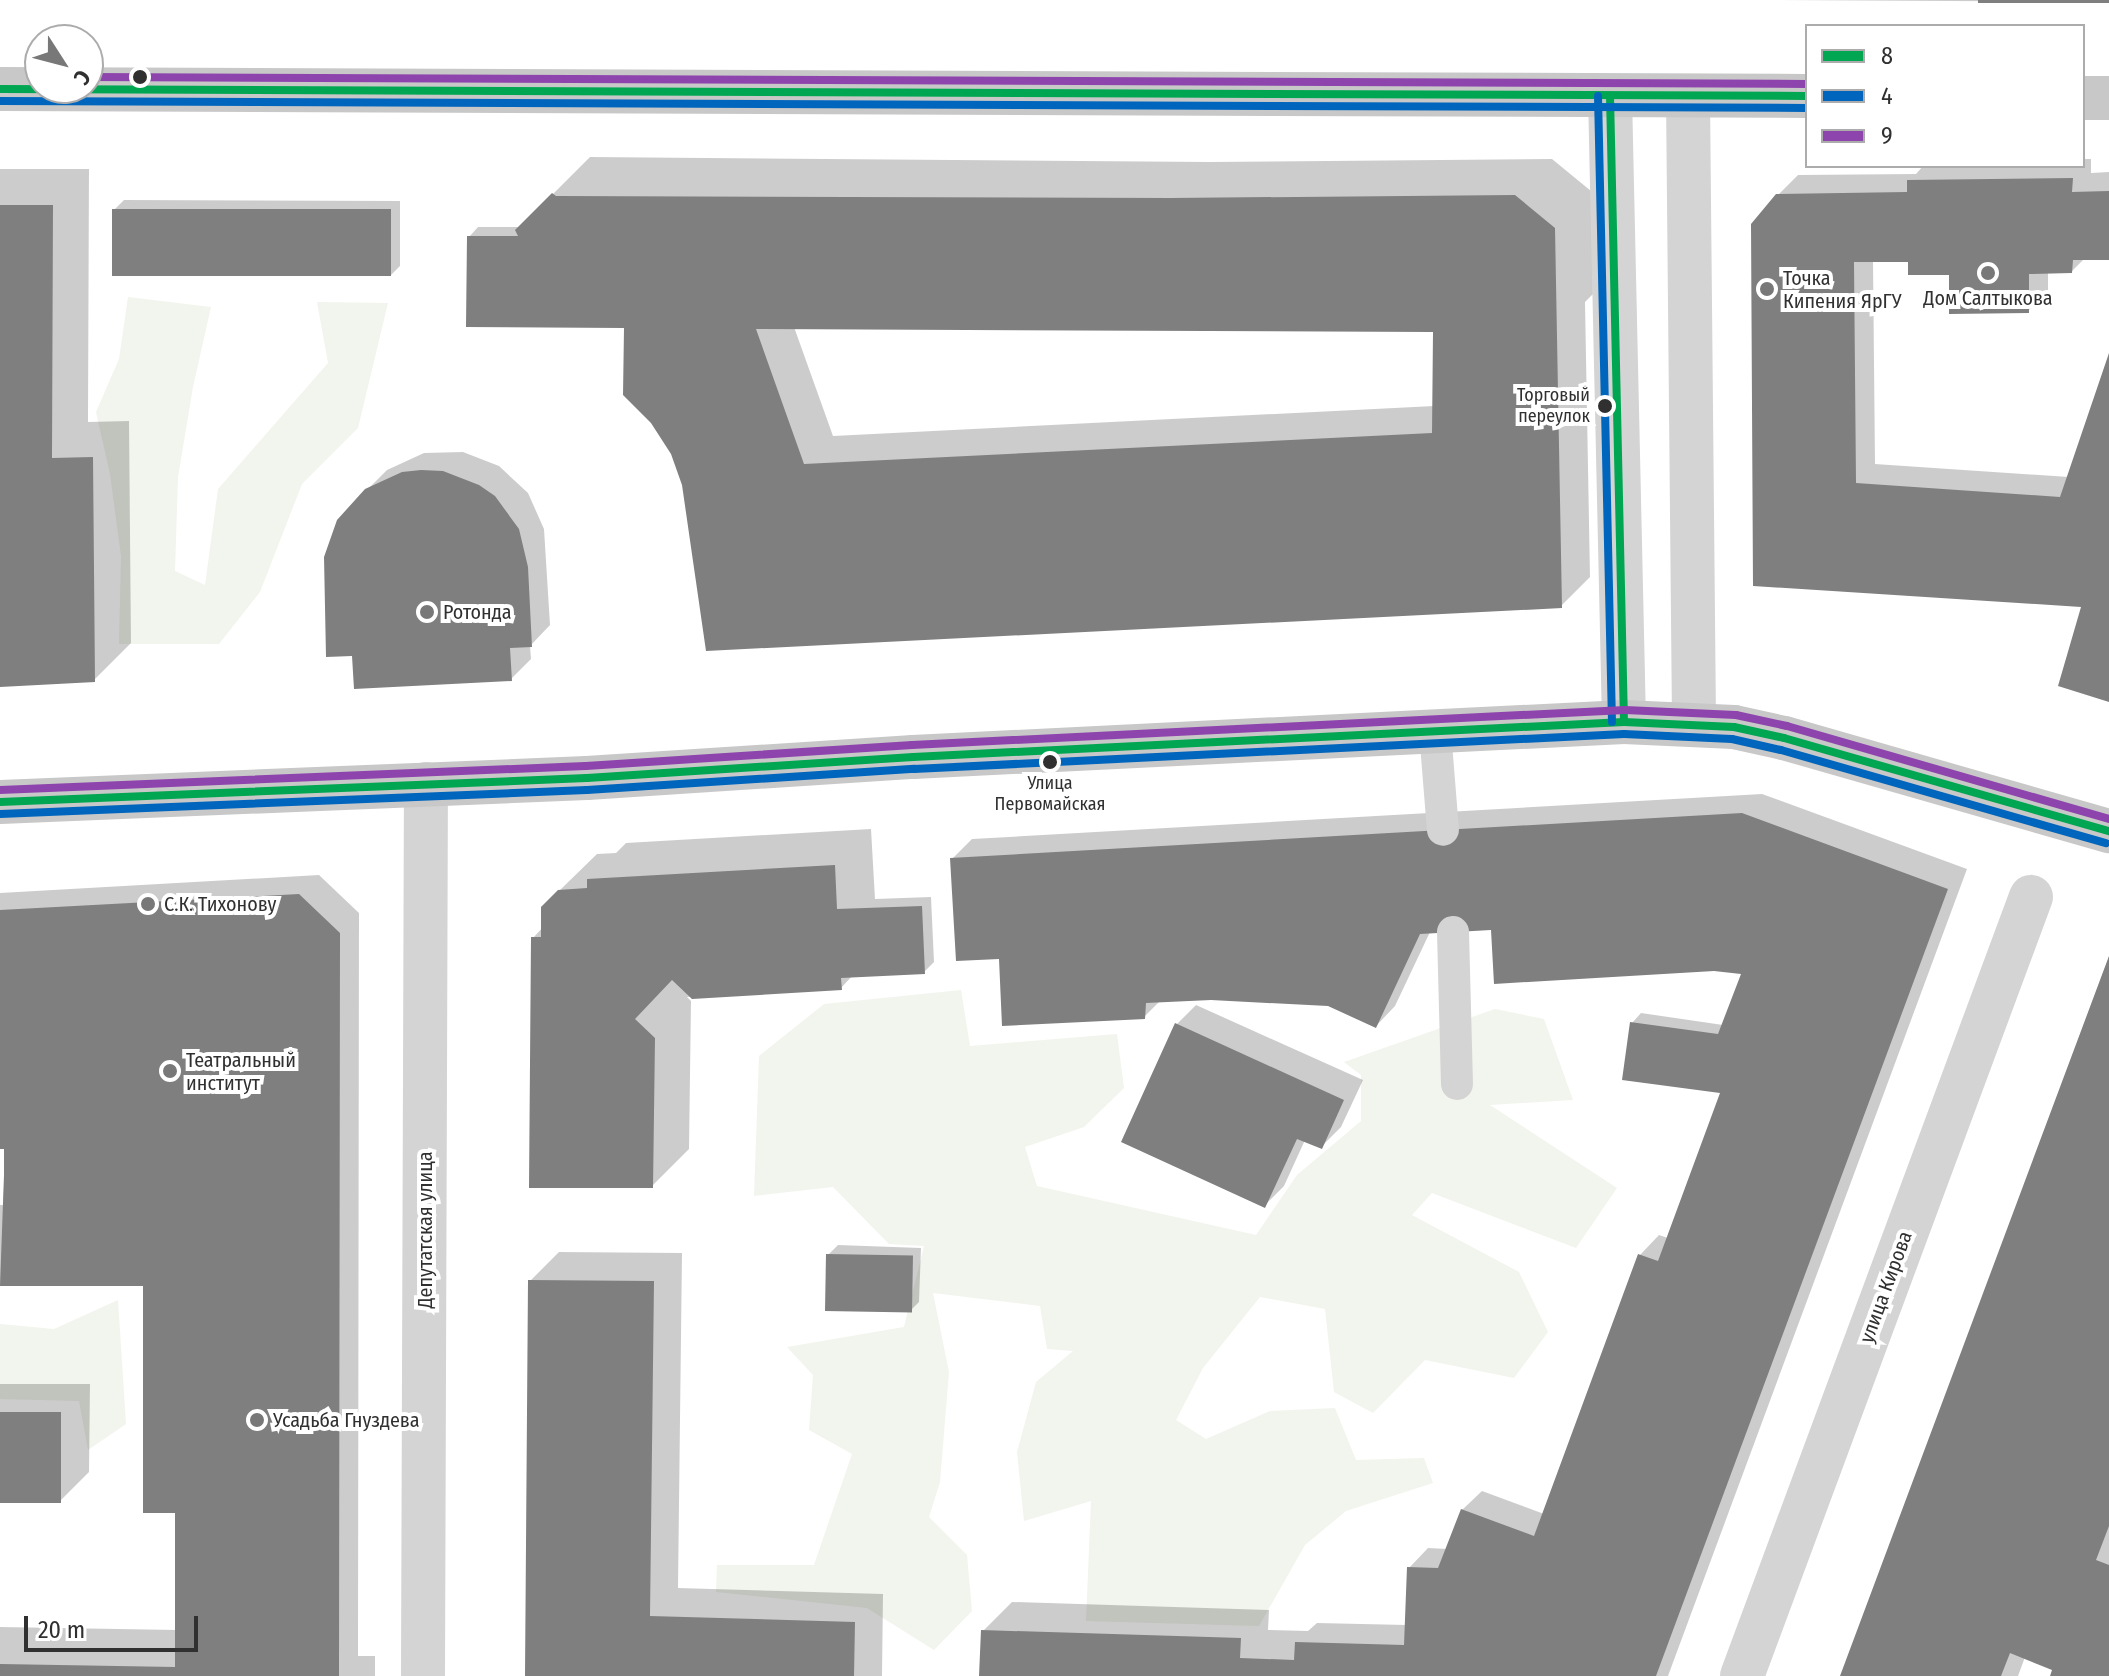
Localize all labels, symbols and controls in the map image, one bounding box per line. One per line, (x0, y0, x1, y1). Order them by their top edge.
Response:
north arrow (24, 24, 104, 104)
legend (1805, 24, 2085, 168)
text: 8 (1881, 42, 1893, 70)
text: С (68, 65, 97, 90)
unlabelled marker (132, 69, 148, 85)
text: 4 (1881, 82, 1893, 110)
text: 9 (1881, 122, 1893, 150)
marker: Дом Салтыкова (1979, 264, 1997, 282)
place label: Точка Кипения ЯрГУ (1783, 266, 1901, 313)
marker: Точка Кипения ЯрГУ (1758, 280, 1776, 298)
place label: Дом Салтыкова (1923, 286, 2053, 310)
place label: Торговый переулок (1517, 385, 1590, 428)
marker: Торговый переулок (1597, 398, 1613, 414)
place label: Ротонда (443, 600, 512, 624)
marker: Ротонда (418, 603, 436, 621)
marker: Улица Первомайская (1042, 754, 1058, 770)
place label: Улица Первомайская (995, 773, 1105, 816)
place label: С.К. Тихонову (164, 892, 276, 916)
marker: С.К. Тихонову (139, 895, 157, 913)
place label: Театральный институт (186, 1048, 296, 1095)
marker: Театральный институт (161, 1062, 179, 1080)
street label: Депутатская улица (413, 1151, 437, 1309)
street label: улица Кирова (1855, 1228, 1917, 1346)
place label: Усадьба Гнуздева (273, 1408, 419, 1432)
marker: Усадьба Гнуздева (248, 1411, 266, 1429)
scale bar (28, 1600, 202, 1650)
text: 20 m (38, 1616, 85, 1644)

